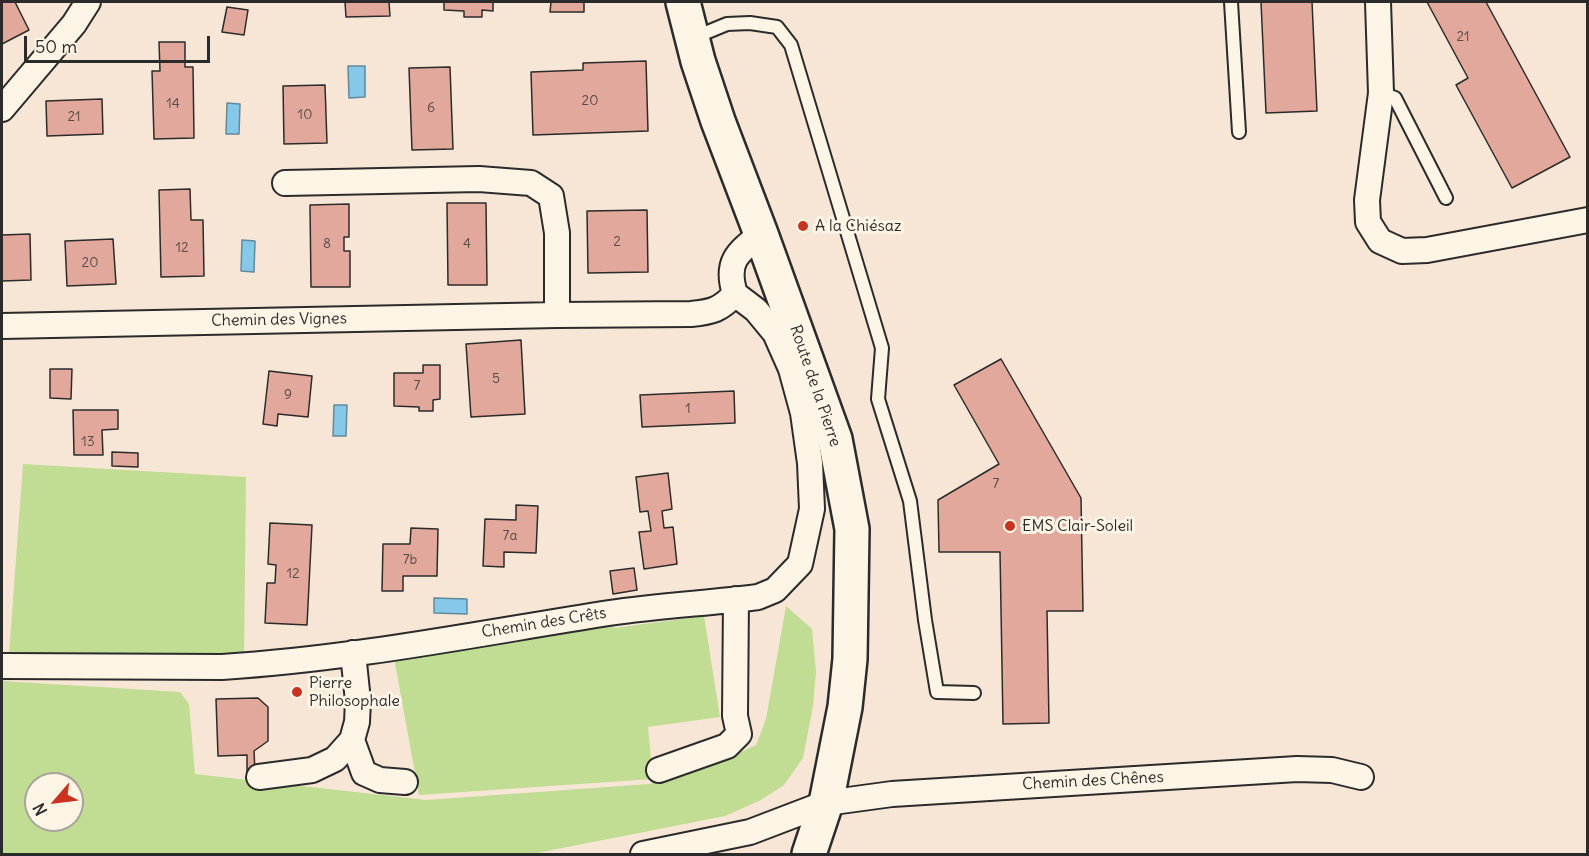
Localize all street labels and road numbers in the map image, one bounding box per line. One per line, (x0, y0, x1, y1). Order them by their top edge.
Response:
street label: Chemin des Vignes (211, 309, 347, 331)
street label: Route de la Pierre (785, 323, 845, 449)
street label: Chemin des Crêts (480, 604, 608, 642)
street label: Chemin des Chênes (1022, 768, 1164, 794)

